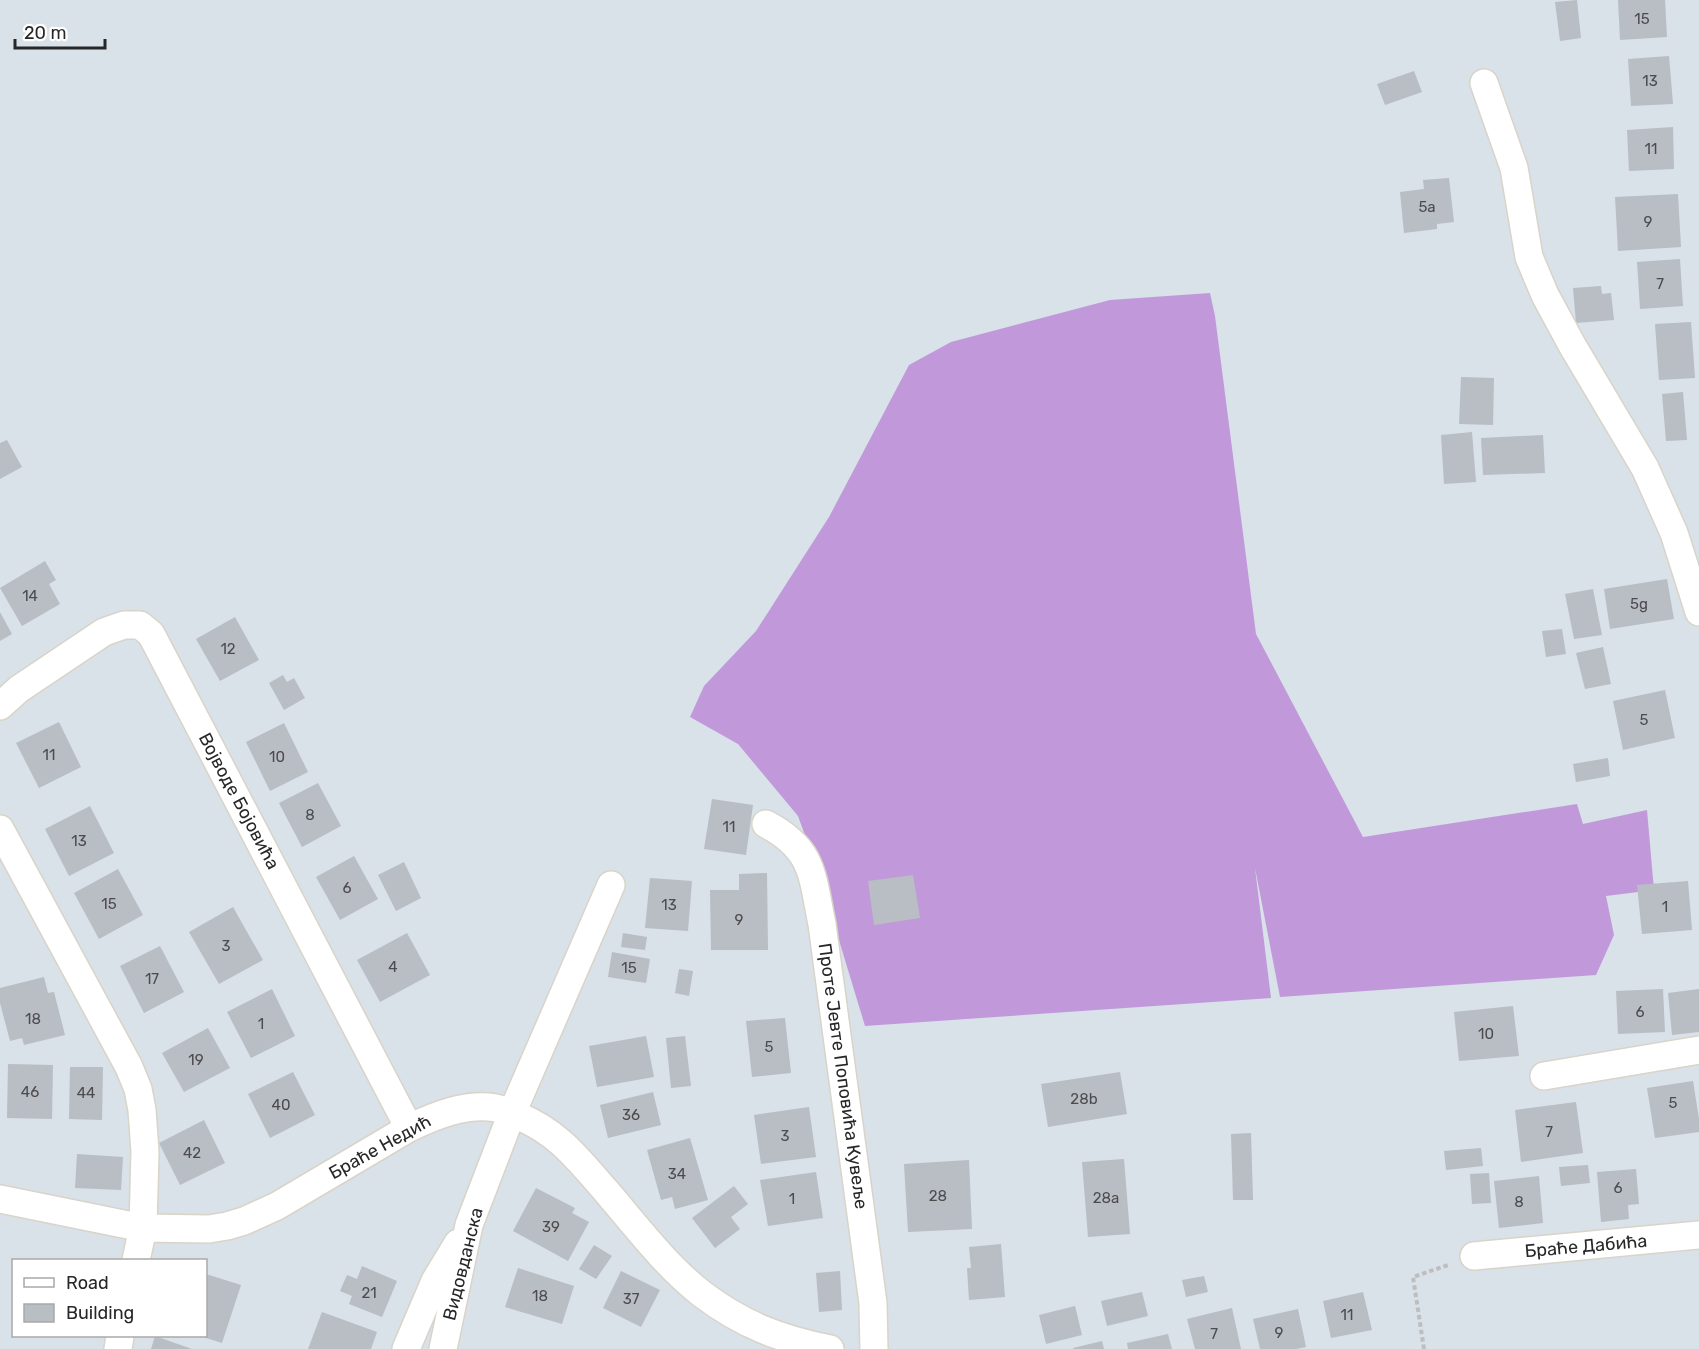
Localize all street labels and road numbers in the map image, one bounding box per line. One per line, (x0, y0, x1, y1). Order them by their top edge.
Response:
street label: Војводе Бојовића (194, 729, 284, 873)
street label: Проте Јевте Поповића Кувеље (813, 942, 873, 1210)
street label: Браће Недић (325, 1110, 435, 1184)
street label: Видовданска (438, 1205, 488, 1323)
street label: Браће Дабића (1524, 1230, 1648, 1262)

